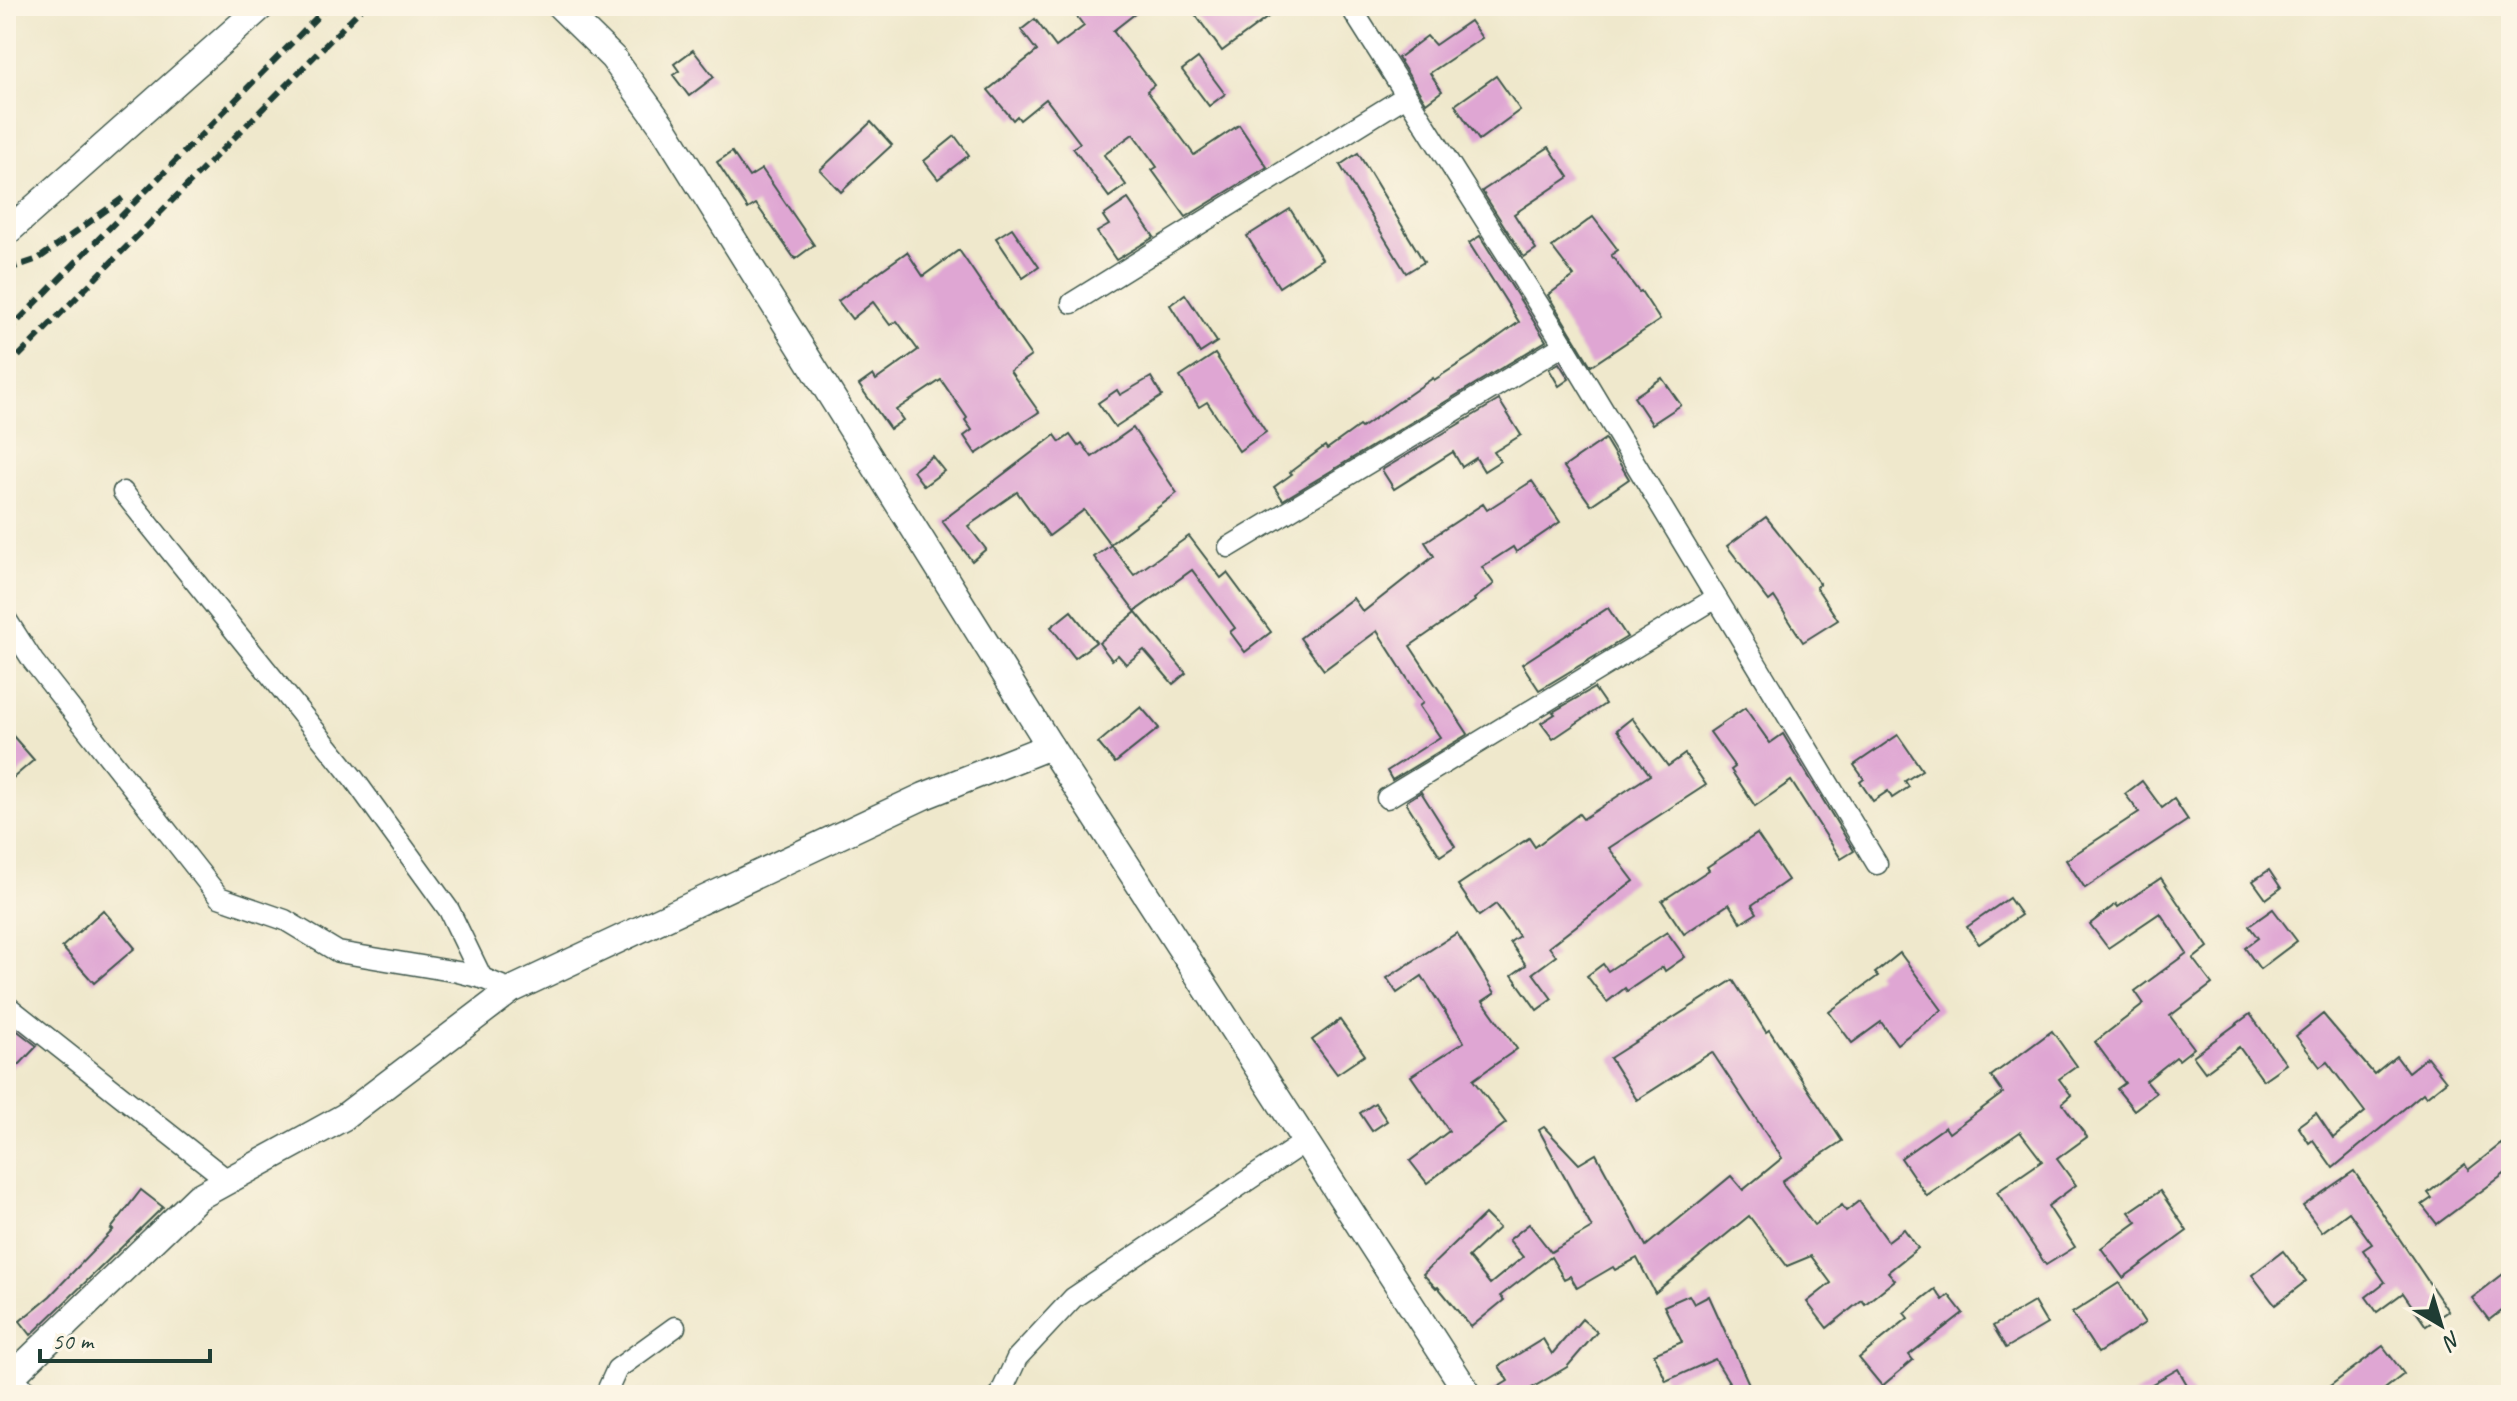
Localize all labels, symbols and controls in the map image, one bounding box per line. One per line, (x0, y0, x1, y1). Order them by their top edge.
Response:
north arrow (2401, 1285, 2481, 1365)
scale bar (40, 1313, 210, 1363)
text: N (2436, 1325, 2467, 1357)
text: 50 m (52, 1326, 95, 1356)

